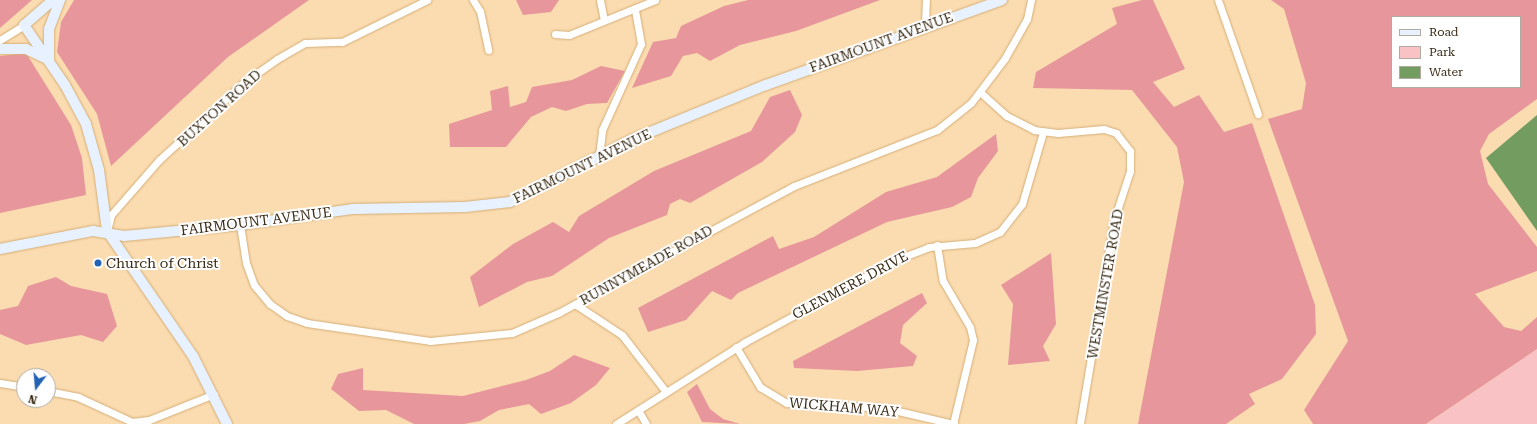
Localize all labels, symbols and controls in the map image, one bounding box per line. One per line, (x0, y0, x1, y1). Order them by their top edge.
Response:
street label: FAIRMOUNT AVENUE (807, 8, 955, 76)
legend (1391, 16, 1521, 88)
text: Road (1429, 25, 1458, 39)
text: Park (1429, 45, 1455, 59)
text: Water (1429, 65, 1463, 79)
street label: BUXTON ROAD (174, 66, 264, 150)
street label: FAIRMOUNT AVENUE (510, 125, 654, 207)
street label: FAIRMOUNT AVENUE (180, 203, 332, 239)
street label: WESTMINSTER ROAD (1084, 208, 1126, 360)
street label: RUNNYMEADE ROAD (577, 221, 715, 309)
street label: GLENMERE DRIVE (789, 247, 911, 323)
place label: Church of Christ (106, 255, 218, 271)
marker: Church of Christ (93, 258, 103, 268)
north arrow (16, 368, 56, 408)
text: N (27, 392, 39, 406)
street label: WICKHAM WAY (788, 394, 900, 420)

